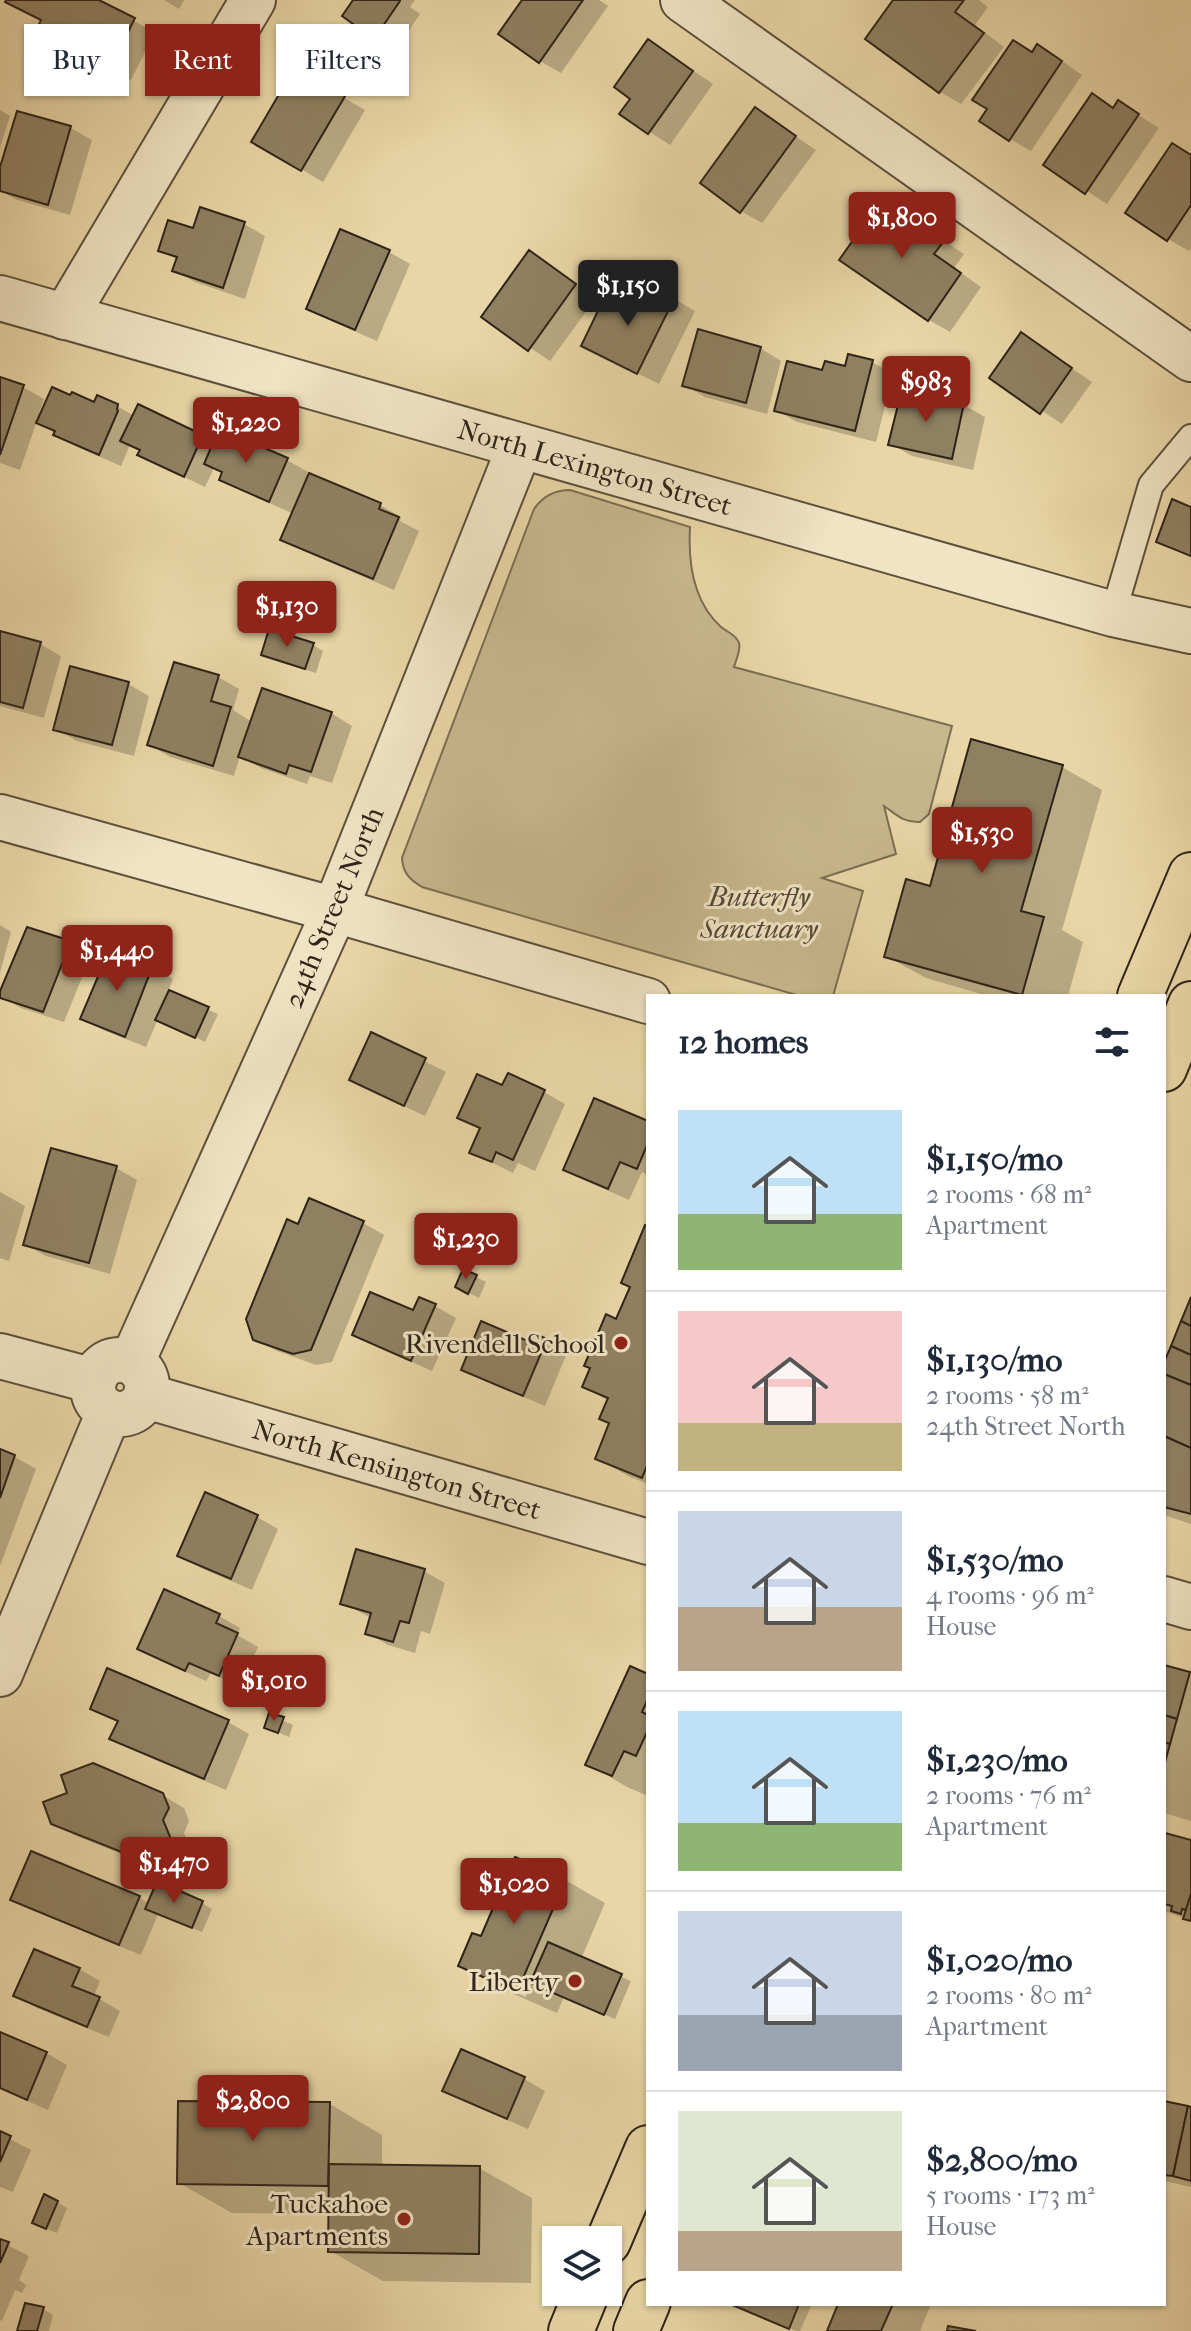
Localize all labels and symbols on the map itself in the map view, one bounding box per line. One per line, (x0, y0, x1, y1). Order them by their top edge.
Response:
pin: $1,800 (837, 192, 967, 260)
pin: $1,150 (563, 260, 693, 328)
pin: $983 (879, 356, 973, 424)
pin: $1,220 (181, 397, 311, 465)
street label: North Lexington Street (454, 413, 736, 522)
pin: $1,130 (222, 581, 352, 649)
street label: 24th Street North (276, 802, 391, 1013)
pin: $1,530 (917, 807, 1047, 875)
park label: Butterfly Sanctuary (699, 880, 819, 945)
pin: $1,440 (52, 925, 182, 993)
pin: $1,230 (401, 1213, 531, 1281)
place label: Rivendell School (405, 1327, 605, 1360)
marker: Rivendell School (612, 1334, 630, 1352)
street label: North Kensington Street (249, 1412, 545, 1527)
pin: $1,010 (209, 1655, 339, 1723)
pin: $1,470 (109, 1837, 239, 1905)
pin: $1,020 (449, 1858, 579, 1926)
place label: Liberty (469, 1965, 560, 1998)
marker: Liberty (566, 1972, 584, 1990)
pin: $2,800 (188, 2075, 318, 2143)
place label: Tuckahoe Apartments (245, 2187, 388, 2252)
marker: Tuckahoe Apartments (395, 2210, 413, 2228)

